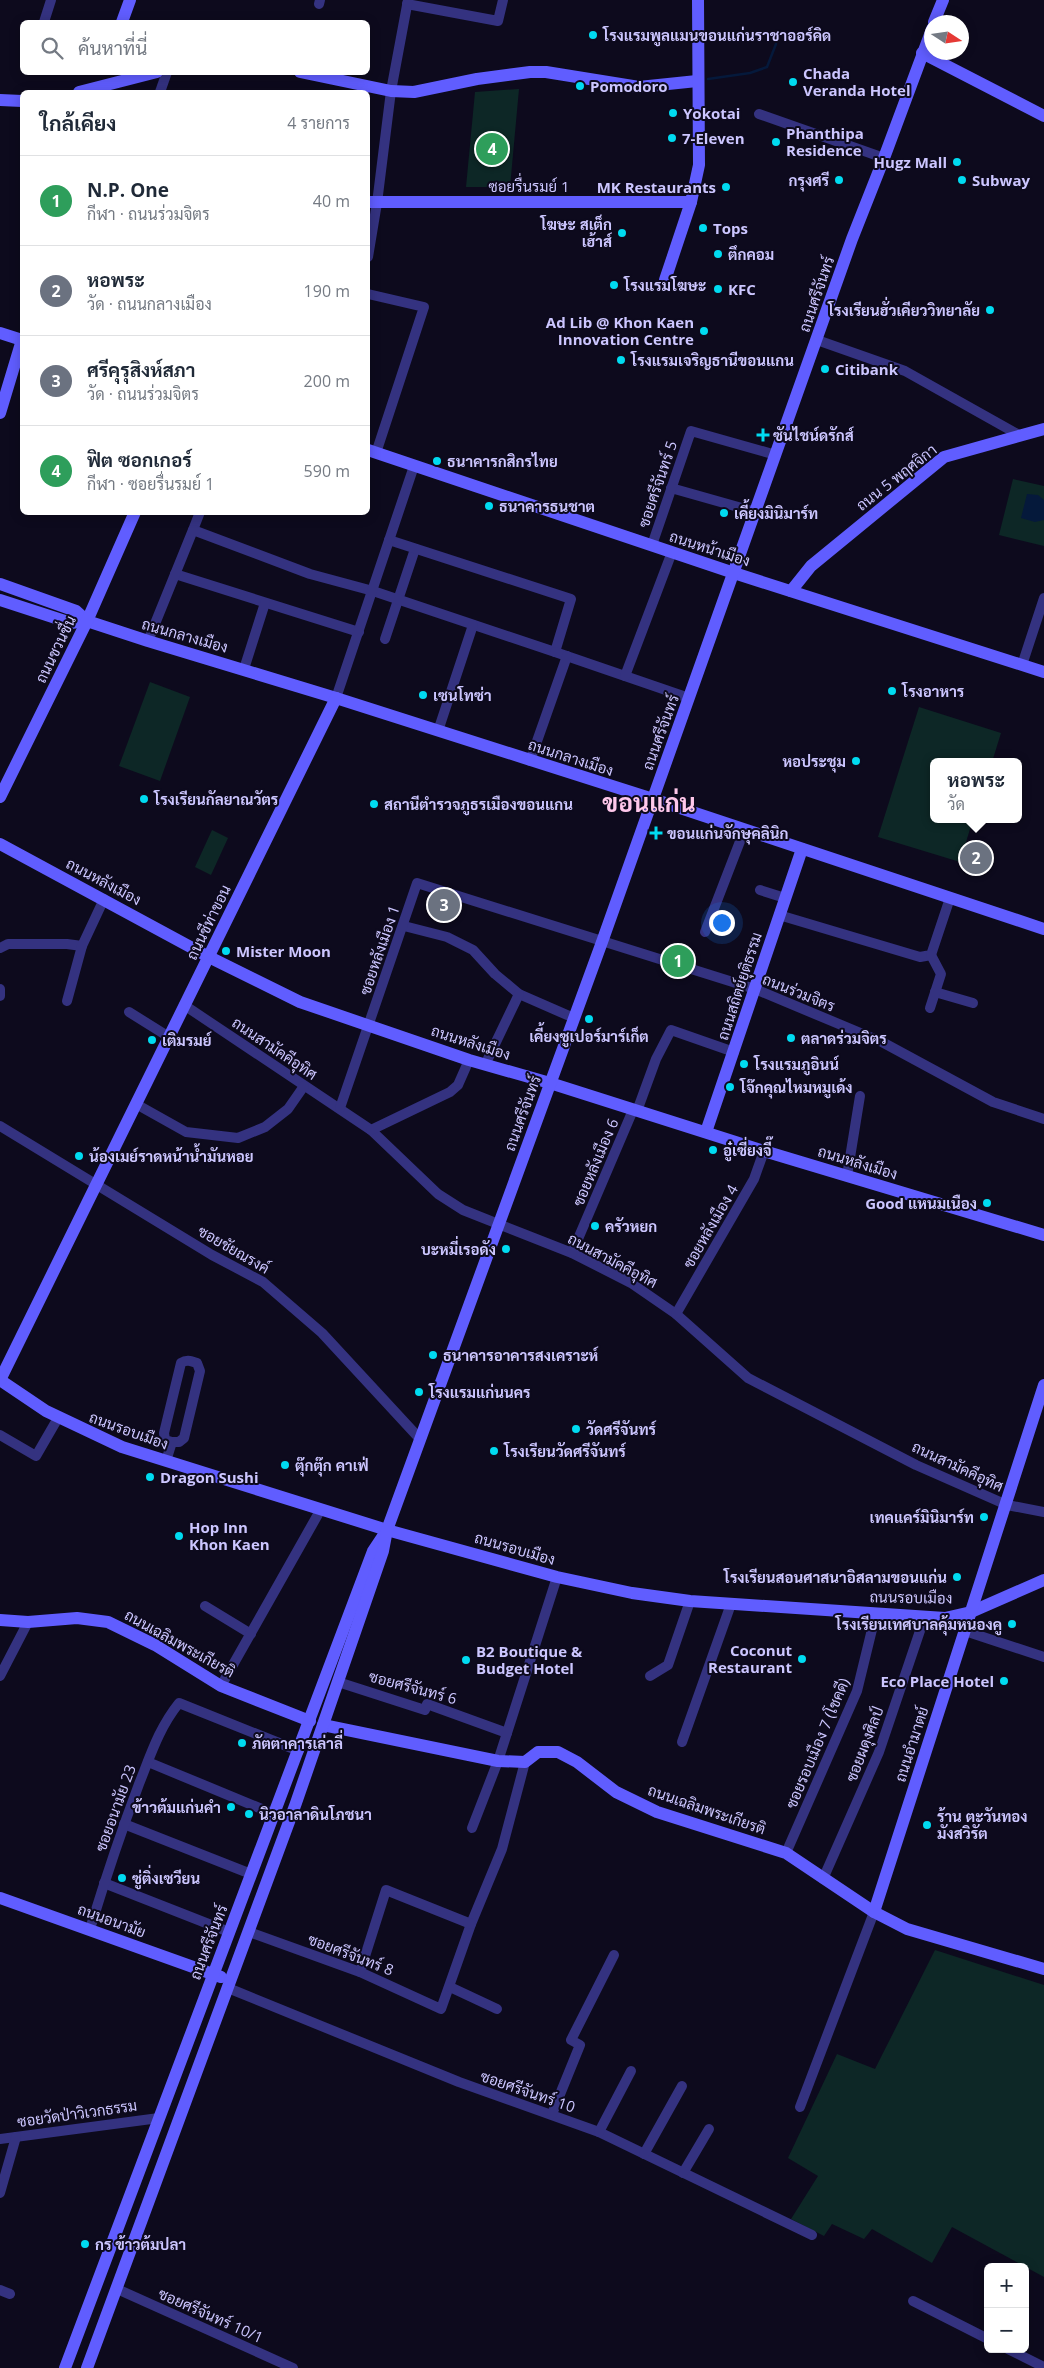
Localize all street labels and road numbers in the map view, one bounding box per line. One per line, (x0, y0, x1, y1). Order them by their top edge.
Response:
street label: ซอยรื่นรมย์ 1 (489, 172, 569, 196)
street label: ถนนศรีจันทร์ (794, 253, 838, 335)
street label: ซอยศรีจันทร์ 5 (633, 438, 681, 530)
street label: ถนน 5 พฤศจิกา (852, 439, 940, 515)
street label: ถนนหน้าเมือง (667, 526, 753, 570)
street label: ถนนชวนชื่น (26, 610, 80, 686)
street label: ถนนกลางเมือง (140, 613, 230, 657)
street label: ถนนศรีจันทร์ (637, 691, 683, 773)
street label: ถนนกลางเมือง (526, 734, 616, 780)
street label: ถนนหลังเมือง (63, 853, 145, 909)
street label: ถนนชีท่าขอน (181, 881, 235, 963)
street label: ซอยหลังเมือง 1 (354, 902, 404, 998)
street label: ถนนสถิตย์ยุติธรรม (712, 929, 768, 1043)
street label: ถนนร่วมจิตร (760, 968, 838, 1016)
street label: ถนนสามัคคีอุทิศ (227, 1012, 322, 1086)
street label: ถนนหลังเมือง (429, 1020, 513, 1064)
street label: ถนนศรีจันทร์ (499, 1072, 545, 1154)
street label: ซอยหลังเมือง 6 (568, 1115, 622, 1209)
street label: ถนนหลังเมือง (816, 1140, 900, 1184)
street label: ซอยหลังเมือง 4 (678, 1180, 742, 1272)
street label: ซอยชัยณรงค์ (194, 1220, 274, 1278)
street label: ถนนสามัคคีอุทิศ (564, 1228, 661, 1294)
street label: ถนนรอบเมือง (87, 1406, 171, 1454)
street label: ถนนสามัคคีอุทิศ (908, 1436, 1007, 1498)
street label: ถนนรอบเมือง (472, 1527, 558, 1569)
street label: ถนนรอบเมือง (869, 1586, 953, 1608)
street label: ถนนเฉลิมพระเกียรติ (121, 1604, 239, 1682)
street label: ซอยศรีจันทร์ 6 (367, 1666, 459, 1708)
street label: ซอยรอบเมือง 7 (โชคดี) (780, 1675, 854, 1811)
street label: ซอยผดุงศิลป์ (840, 1703, 889, 1785)
street label: ถนนอำมาตย์ (889, 1704, 933, 1784)
street label: ซอยอนามัย 23 (90, 1762, 140, 1854)
street label: ถนนเฉลิมพระเกียรติ (645, 1779, 769, 1839)
street label: ถนนอนามัย (75, 1898, 149, 1942)
street label: ถนนศรีจันทร์ (184, 1901, 232, 1983)
street label: ซอยศรีจันทร์ 8 (305, 1928, 397, 1980)
street label: ซอยศรีจันทร์ 10 (478, 2065, 578, 2117)
street label: ซอยวัดป่าวิเวกธรรม (16, 2095, 138, 2131)
street label: ซอยศรีจันทร์ 10/1 (155, 2283, 267, 2347)

